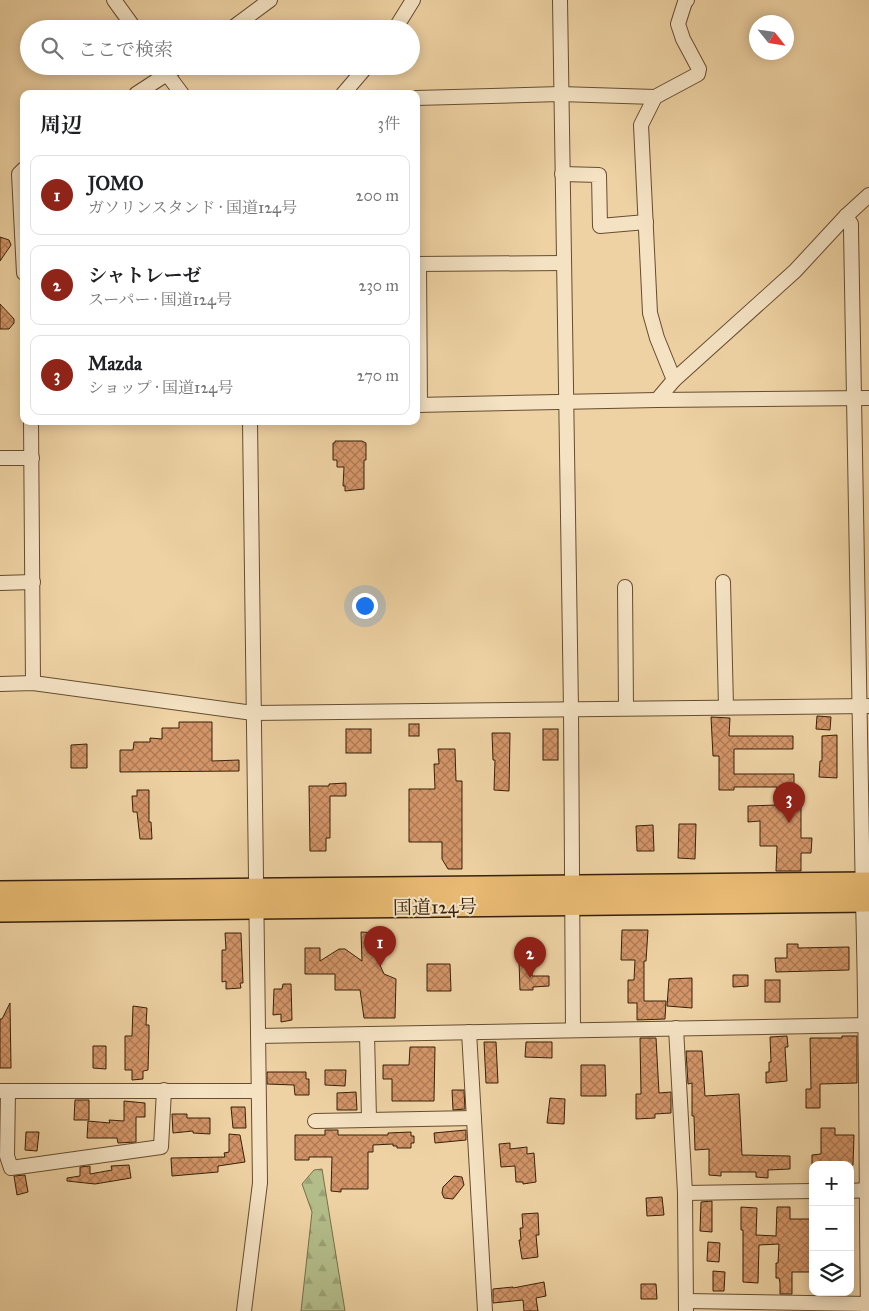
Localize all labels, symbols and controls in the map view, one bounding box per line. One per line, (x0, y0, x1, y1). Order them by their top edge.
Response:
north arrow (749, 15, 794, 60)
search box (20, 20, 420, 75)
icon: search (38, 34, 66, 62)
text: ここで検索 (78, 38, 173, 61)
text: 周辺 (40, 112, 82, 138)
text: 3件 (378, 114, 400, 133)
text: JOMO (88, 172, 144, 195)
text: 1 (54, 186, 60, 205)
text: 200 m (356, 186, 399, 205)
text: ガソリンスタンド · 国道124号 (88, 198, 297, 217)
text: シャトレーゼ (88, 264, 201, 287)
text: 2 (53, 276, 61, 295)
text: 230 m (359, 276, 399, 295)
text: スーパー · 国道124号 (88, 290, 232, 309)
text: Mazda (88, 352, 142, 375)
text: 3 (54, 366, 60, 385)
text: 270 m (357, 366, 399, 385)
text: ショップ · 国道124号 (88, 378, 233, 397)
your location (352, 593, 378, 619)
pin: 3 (773, 782, 805, 823)
street label: 国道124号 (393, 895, 477, 919)
pin: 1 (364, 926, 396, 967)
pin: 2 (514, 937, 546, 978)
map controls (809, 1161, 854, 1296)
button: + (809, 1161, 854, 1206)
button: − (809, 1206, 854, 1251)
button: layers (809, 1251, 854, 1296)

